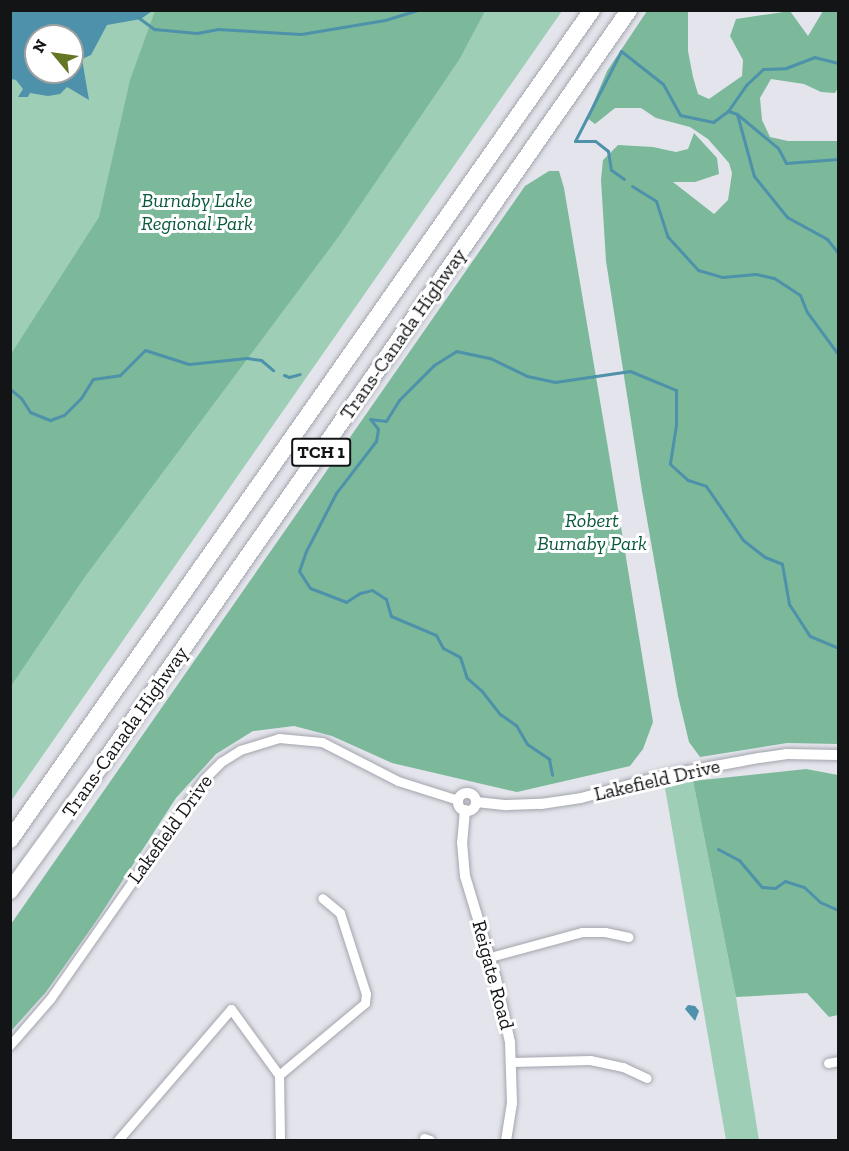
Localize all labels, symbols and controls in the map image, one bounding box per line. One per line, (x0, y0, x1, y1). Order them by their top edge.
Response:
north arrow (24, 24, 84, 84)
text: N (28, 36, 51, 56)
park label: Burnaby Lake Regional Park (141, 188, 253, 235)
street label: Trans-Canada Highway (335, 244, 471, 424)
road number: TCH 1 (291, 437, 351, 467)
park label: Robert Burnaby Park (537, 508, 647, 555)
street label: Trans-Canada Highway (57, 642, 193, 822)
street label: Lakefield Drive (592, 754, 722, 806)
street label: Lakefield Drive (122, 770, 218, 888)
street label: Reigate Road (467, 918, 519, 1032)

